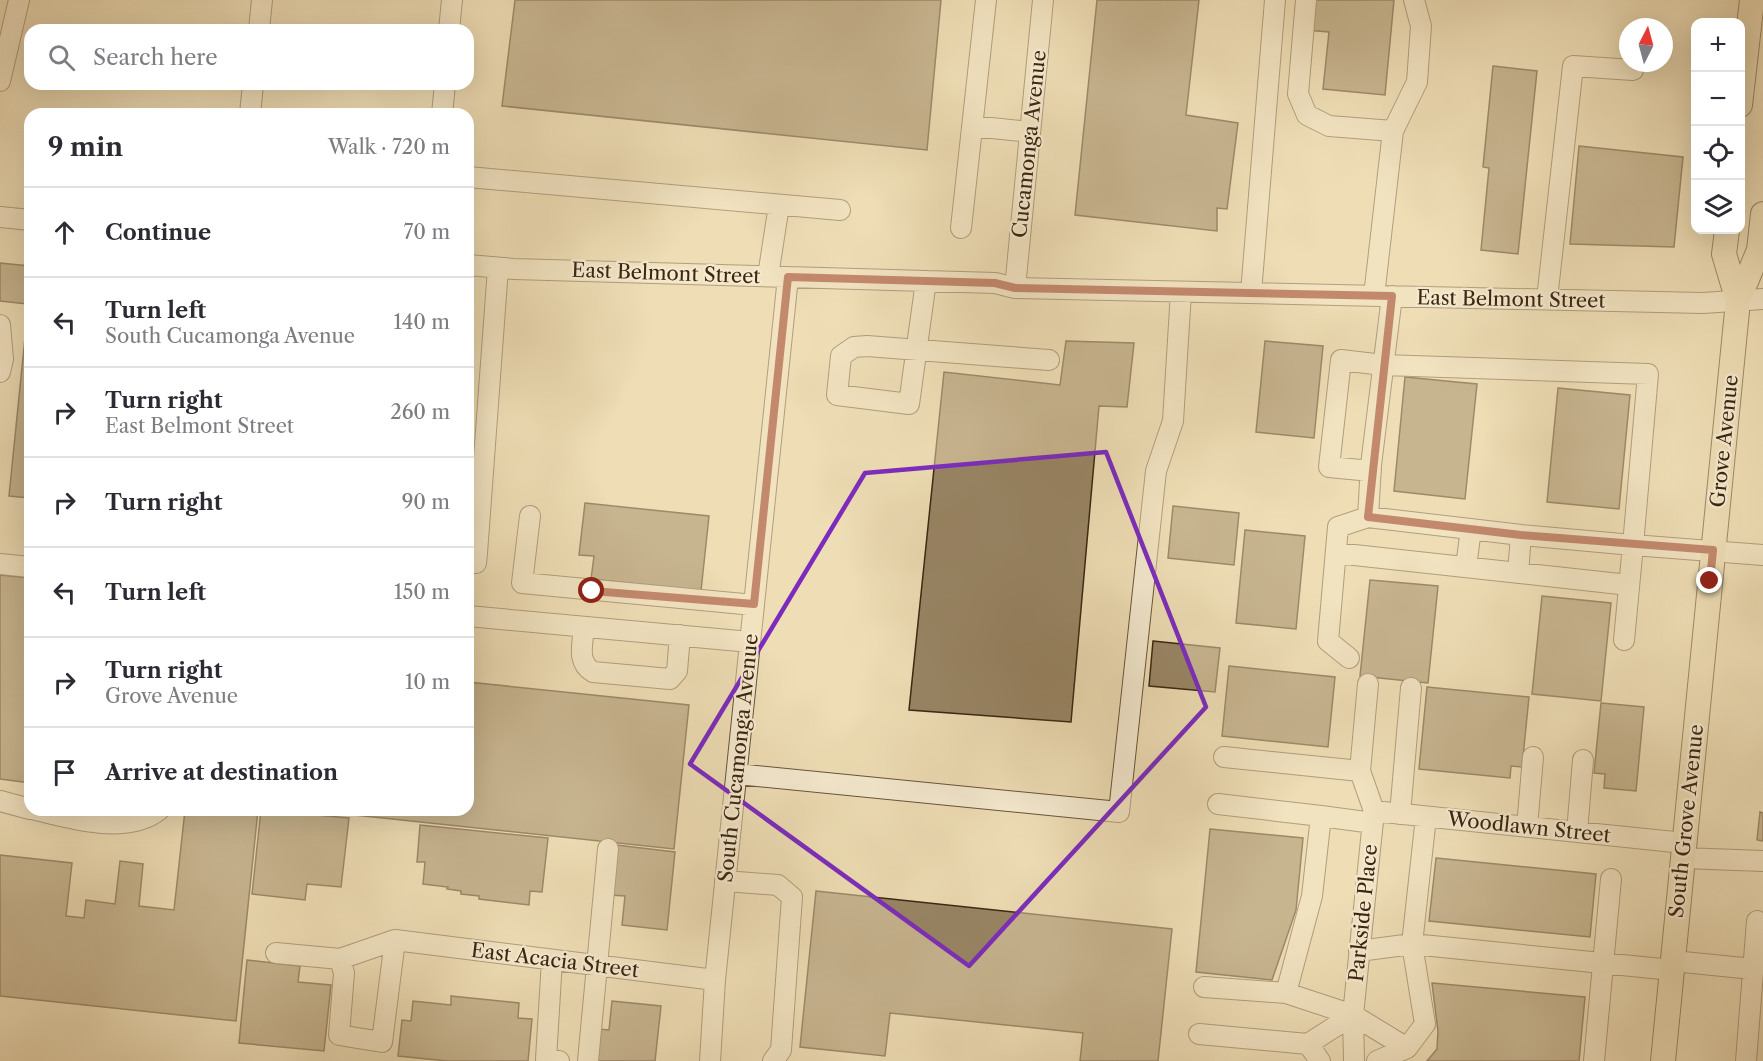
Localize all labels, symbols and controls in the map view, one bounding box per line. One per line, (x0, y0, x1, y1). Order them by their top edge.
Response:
north arrow (1619, 18, 1673, 72)
map controls (1691, 18, 1745, 234)
button: + (1691, 18, 1745, 72)
search box (24, 24, 474, 90)
icon: search (45, 41, 78, 74)
text: Search here (93, 44, 218, 71)
street label: Cucamonga Avenue (1007, 49, 1051, 239)
button: − (1691, 72, 1745, 126)
button: locate (1691, 126, 1745, 180)
text: 9 min (48, 131, 123, 163)
text: Walk · 720 m (328, 135, 450, 159)
button: layers (1691, 180, 1745, 234)
icon: ahead (48, 216, 81, 249)
text: Continue (105, 219, 211, 246)
text: 70 m (404, 220, 450, 244)
street label: East Belmont Street (571, 258, 761, 288)
street label: East Belmont Street (1416, 285, 1606, 313)
text: Turn left (105, 297, 206, 324)
icon: left (48, 306, 81, 339)
text: 140 m (393, 310, 450, 334)
text: South Cucamonga Avenue (105, 324, 355, 348)
street label: Grove Avenue (1705, 374, 1743, 508)
text: Turn right (105, 387, 223, 414)
icon: right (48, 396, 81, 429)
text: 260 m (390, 400, 450, 424)
text: East Belmont Street (105, 414, 294, 438)
icon: right (48, 486, 81, 519)
text: Turn right (105, 489, 223, 516)
text: 90 m (402, 490, 450, 514)
route end (1696, 567, 1722, 593)
icon: left (48, 576, 81, 609)
route start (578, 577, 604, 603)
text: Turn left (105, 579, 206, 606)
text: 150 m (394, 580, 450, 604)
street label: South Cucamonga Avenue (713, 632, 763, 884)
text: Turn right (105, 657, 223, 684)
icon: right (48, 666, 81, 699)
text: 10 m (405, 670, 450, 694)
text: Grove Avenue (105, 684, 238, 708)
street label: South Grove Avenue (1664, 723, 1708, 919)
icon: arrive (48, 756, 81, 789)
text: Arrive at destination (105, 759, 338, 786)
street label: Woodlawn Street (1445, 806, 1612, 848)
street label: Parkside Place (1344, 843, 1382, 983)
street label: East Acacia Street (470, 938, 640, 982)

